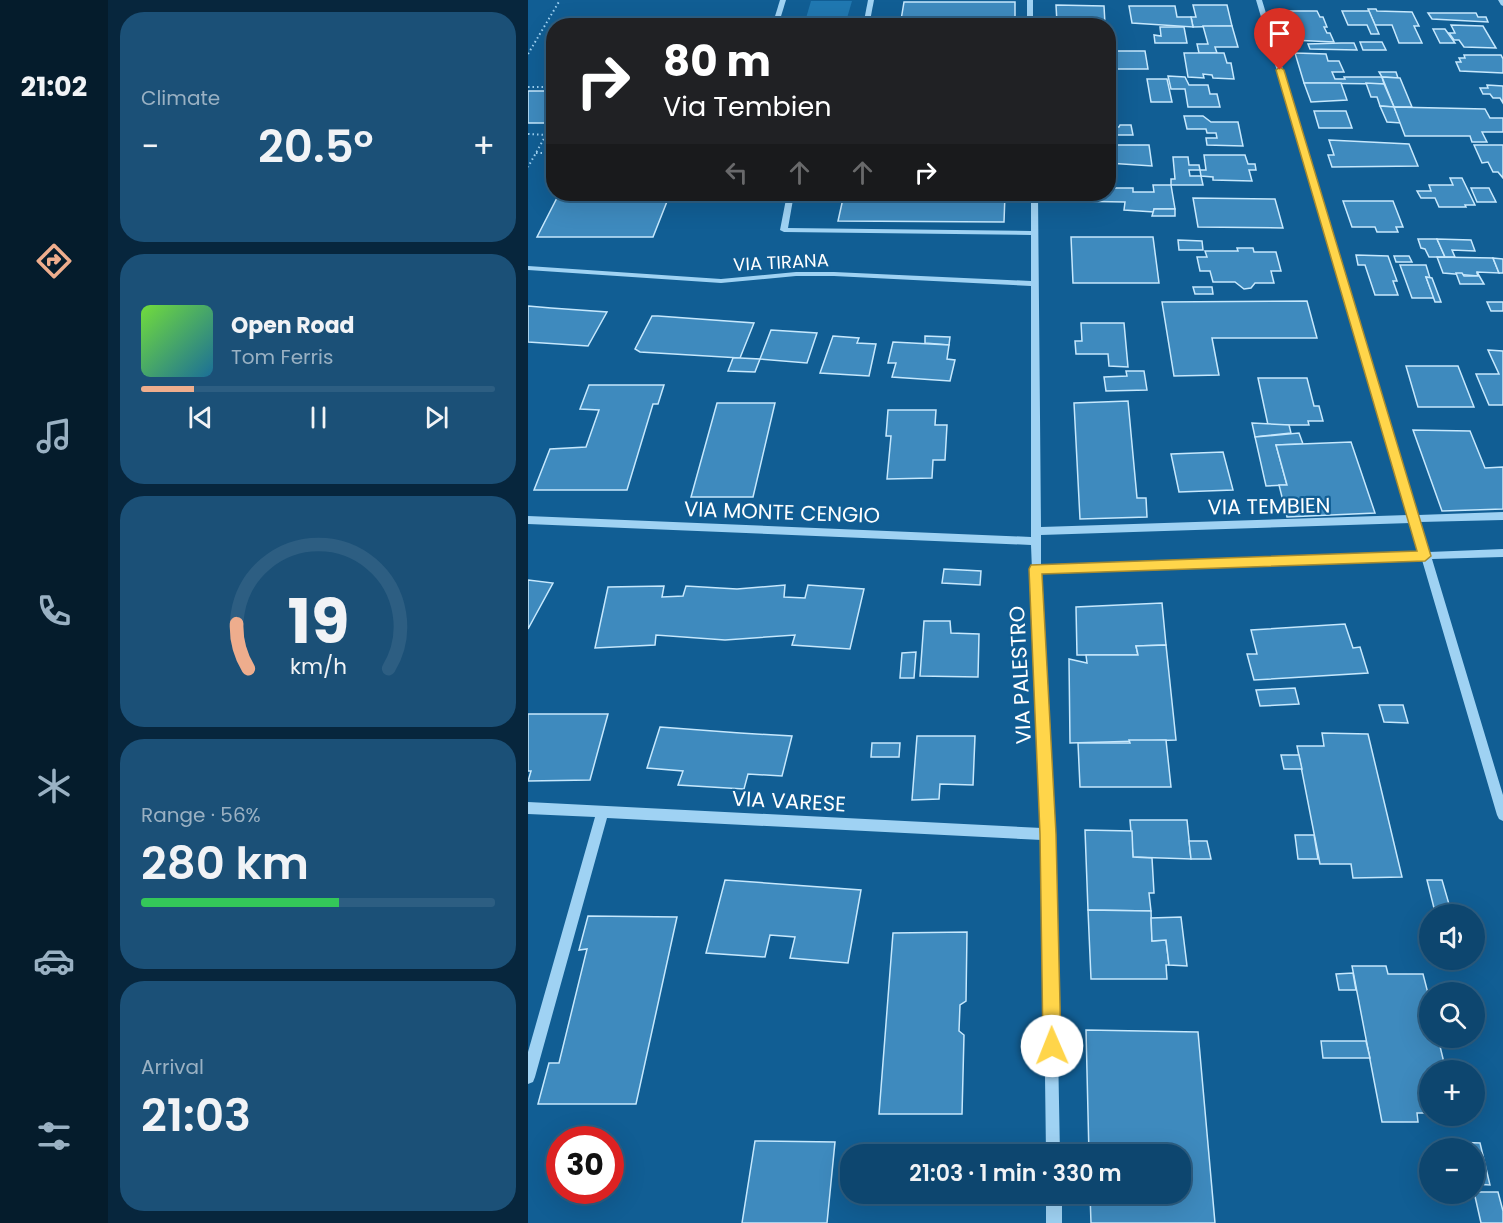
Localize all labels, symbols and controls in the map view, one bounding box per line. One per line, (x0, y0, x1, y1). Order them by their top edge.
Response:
pin (1254, 8, 1305, 70)
icon: arrive (1263, 17, 1296, 50)
text: 80 m (663, 32, 771, 91)
icon: right (564, 42, 642, 120)
text: 21:02 (21, 68, 87, 105)
text: Climate (141, 84, 220, 112)
text: Via Tembien (663, 88, 831, 125)
text: 20.5° (258, 115, 374, 178)
text: − (141, 123, 159, 170)
text: + (472, 123, 495, 170)
icon: left (720, 156, 753, 189)
icon: ahead (783, 156, 816, 189)
icon: ahead (846, 156, 879, 189)
icon: right (909, 156, 942, 189)
icon: directions (33, 240, 75, 282)
street label: VIA TIRANA (733, 247, 829, 277)
text: Open Road (231, 310, 355, 341)
text: Tom Ferris (231, 343, 333, 371)
icon: previous (184, 401, 217, 434)
icon: pause (302, 401, 335, 434)
icon: next (420, 401, 453, 434)
icon: music (33, 415, 75, 457)
street label: VIA TEMBIEN (1207, 490, 1331, 522)
street label: VIA MONTE CENGIO (684, 494, 880, 530)
text: 19 (287, 577, 349, 665)
icon: phone (33, 590, 75, 632)
street label: VIA PALESTRO (1002, 605, 1038, 745)
text: km/h (289, 651, 347, 682)
icon: climate (33, 765, 75, 807)
street label: VIA VARESE (731, 784, 847, 818)
text: Range · 56% (141, 801, 261, 829)
text: 280 km (141, 832, 309, 895)
map controls (1419, 904, 1485, 1204)
button: sound (1419, 904, 1485, 970)
icon: car (33, 940, 75, 982)
button: search (1419, 982, 1485, 1048)
position arrow (1020, 1014, 1084, 1078)
text: Arrival (141, 1053, 204, 1081)
button: + (1419, 1060, 1485, 1126)
text: 21:03 (141, 1084, 251, 1147)
icon: filters (33, 1115, 75, 1157)
speed limit sign: 30 (546, 1126, 624, 1204)
button: − (1419, 1138, 1485, 1204)
text: 21:03 · 1 min · 330 m (909, 1158, 1122, 1189)

